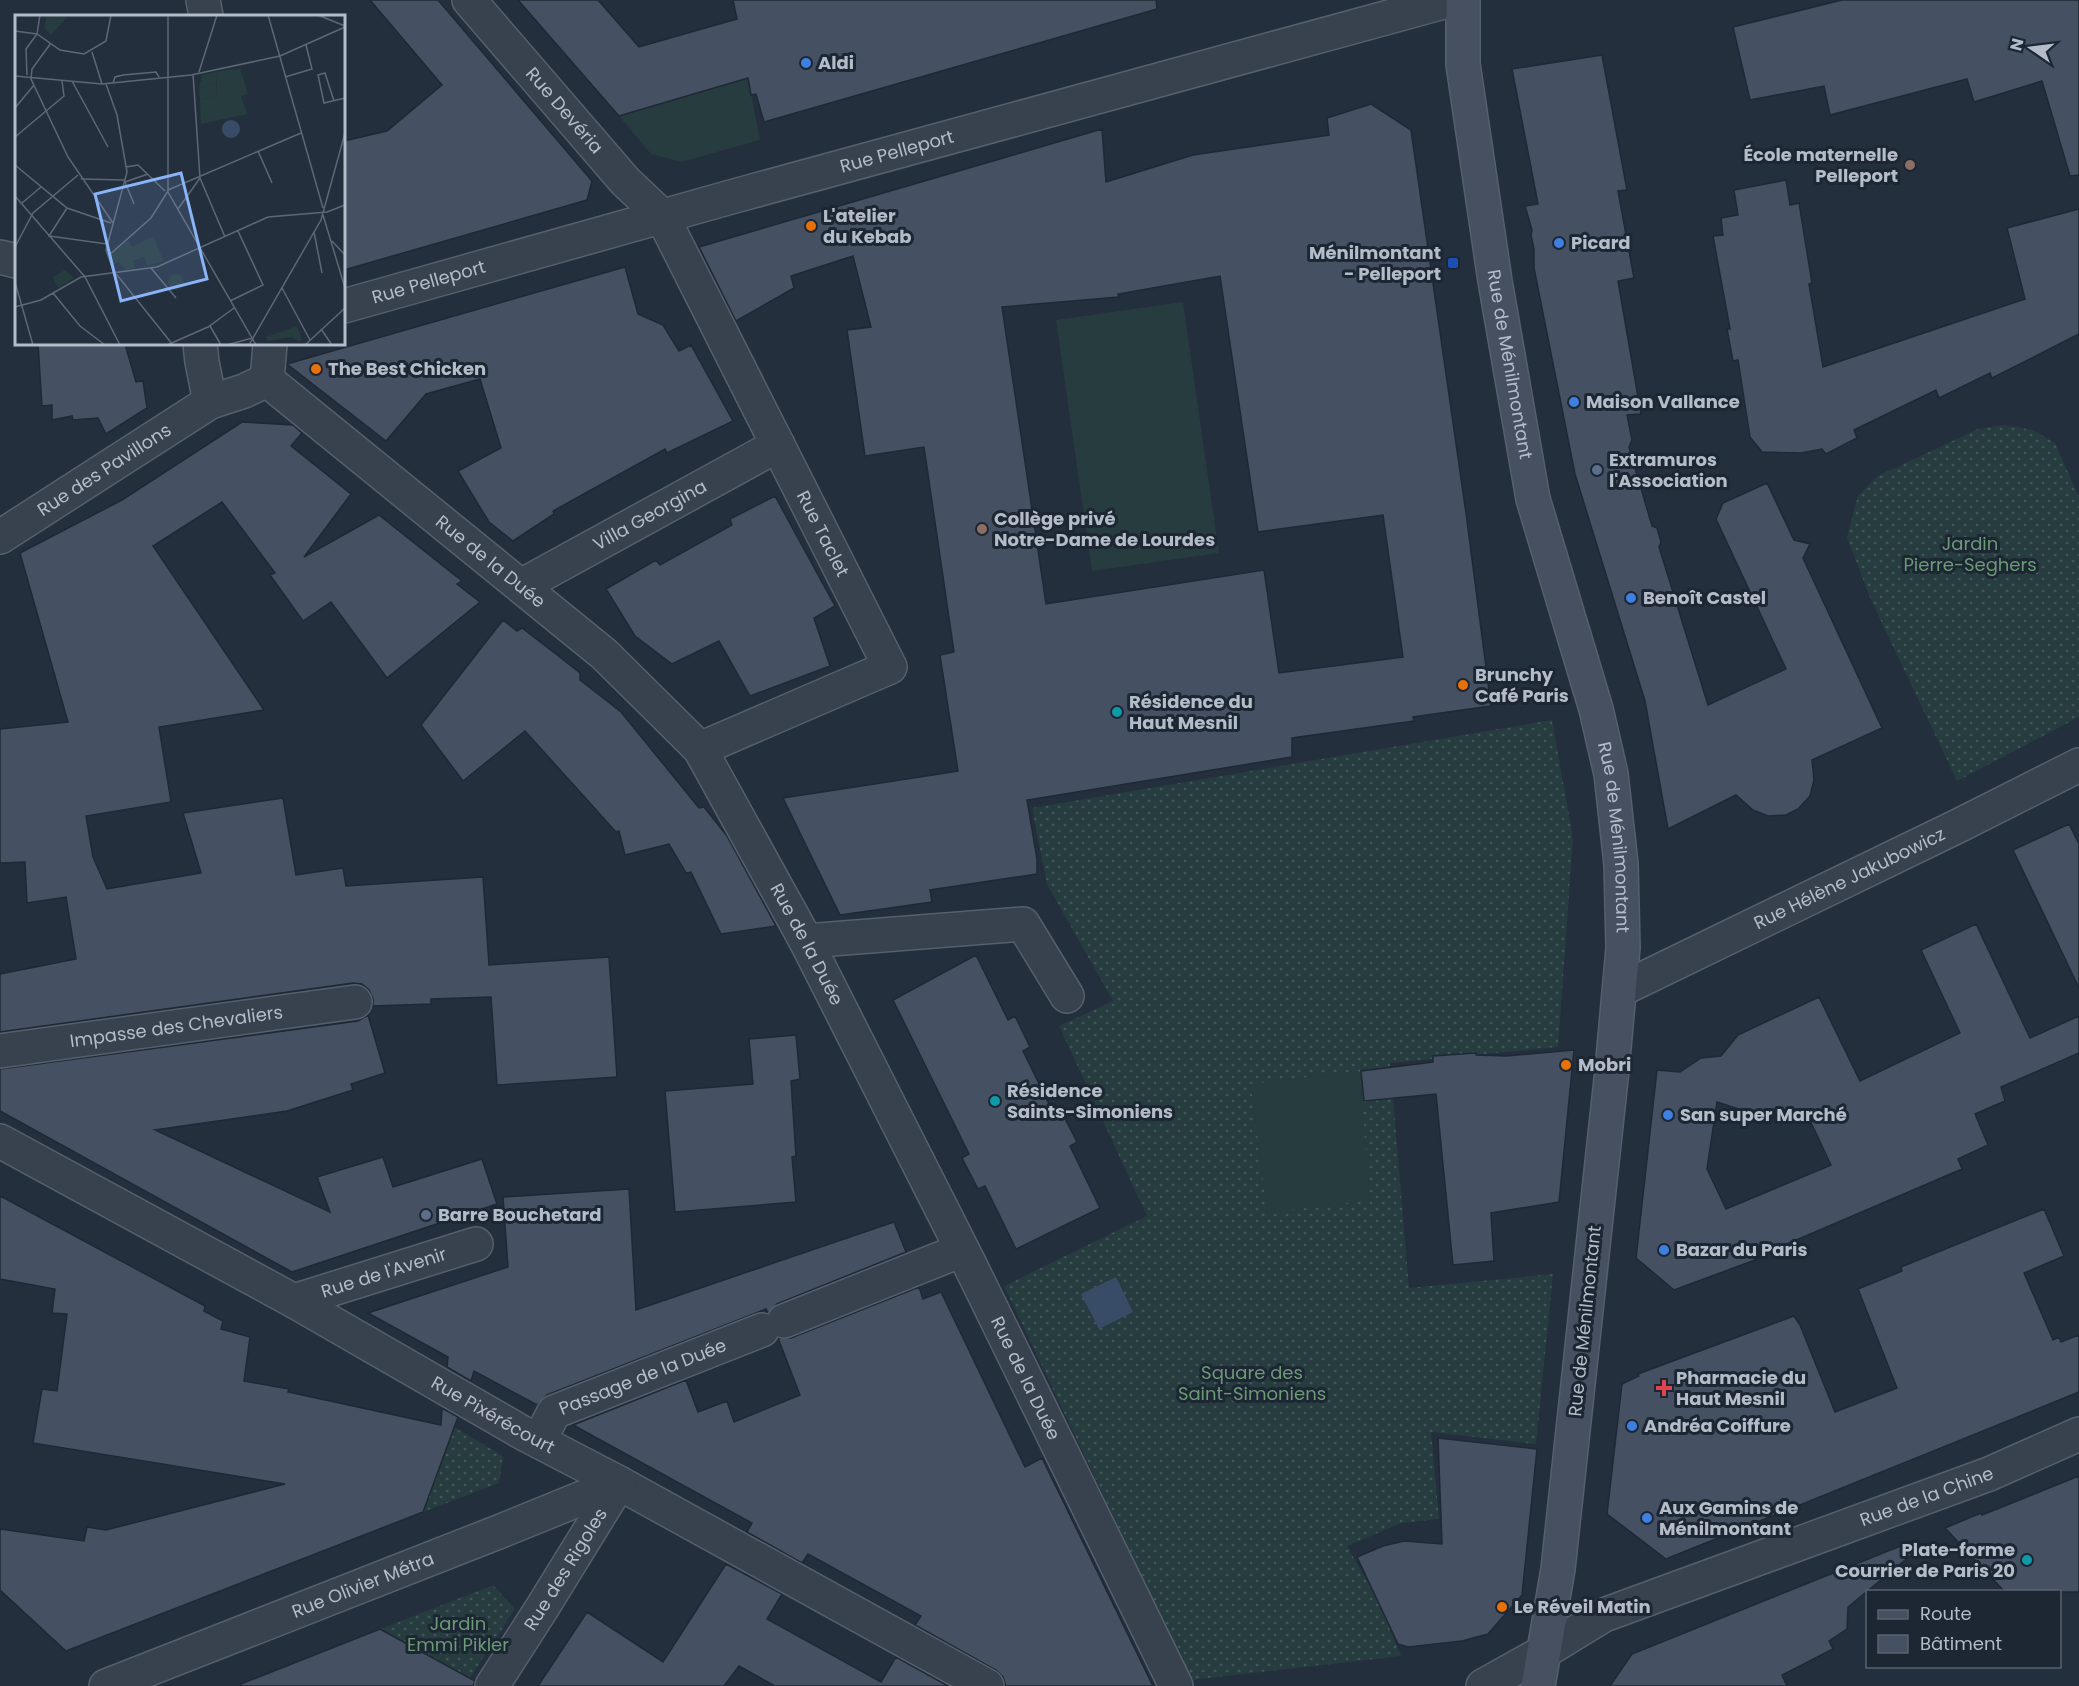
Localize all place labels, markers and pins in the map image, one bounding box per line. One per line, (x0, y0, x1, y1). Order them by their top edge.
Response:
place label: Aldi (818, 50, 854, 75)
marker: Aldi (799, 56, 813, 70)
place label: École maternelle Pelleport (1743, 142, 1898, 188)
marker: École maternelle Pelleport (1903, 158, 1917, 172)
place label: L'atelier du Kebab (823, 203, 911, 249)
marker: L'atelier du Kebab (804, 219, 818, 233)
place label: Picard (1571, 230, 1631, 255)
marker: Picard (1552, 236, 1566, 250)
place label: Ménilmontant - Pelleport (1309, 240, 1441, 286)
marker: Ménilmontant - Pelleport (1446, 256, 1460, 270)
place label: The Best Chicken (328, 356, 486, 381)
marker: The Best Chicken (309, 362, 323, 376)
place label: Maison Vallance (1586, 389, 1740, 414)
marker: Maison Vallance (1567, 395, 1581, 409)
place label: Extramuros l'Association (1609, 447, 1728, 493)
marker: Extramuros l'Association (1590, 463, 1604, 477)
place label: Collège privé Notre-Dame de Lourdes (994, 506, 1215, 552)
marker: Collège privé Notre-Dame de Lourdes (975, 522, 989, 536)
place label: Benoît Castel (1643, 585, 1766, 610)
marker: Benoît Castel (1624, 591, 1638, 605)
place label: Brunchy Café Paris (1475, 662, 1569, 708)
marker: Brunchy Café Paris (1456, 678, 1470, 692)
place label: Résidence du Haut Mesnil (1129, 689, 1253, 735)
marker: Résidence du Haut Mesnil (1110, 705, 1124, 719)
place label: Mobri (1578, 1052, 1631, 1077)
marker: Mobri (1559, 1058, 1573, 1072)
place label: Résidence Saints-Simoniens (1007, 1078, 1173, 1124)
marker: Résidence Saints-Simoniens (988, 1094, 1002, 1108)
place label: San super Marché (1680, 1102, 1847, 1127)
marker: San super Marché (1661, 1108, 1675, 1122)
place label: Barre Bouchetard (438, 1202, 601, 1227)
marker: Barre Bouchetard (419, 1208, 433, 1222)
place label: Bazar du Paris (1676, 1237, 1807, 1262)
marker: Bazar du Paris (1657, 1243, 1671, 1257)
place label: Pharmacie du Haut Mesnil (1676, 1365, 1806, 1411)
marker: Pharmacie du Haut Mesnil (1657, 1381, 1671, 1395)
place label: Andréa Coiffure (1644, 1413, 1791, 1438)
marker: Andréa Coiffure (1625, 1419, 1639, 1433)
place label: Aux Gamins de Ménilmontant (1659, 1495, 1798, 1541)
marker: Aux Gamins de Ménilmontant (1640, 1511, 1654, 1525)
place label: Plate-forme Courrier de Paris 20 (1835, 1537, 2015, 1583)
marker: Plate-forme Courrier de Paris 20 (2020, 1553, 2034, 1567)
place label: Le Réveil Matin (1514, 1594, 1651, 1619)
marker: Le Réveil Matin (1495, 1600, 1509, 1614)

